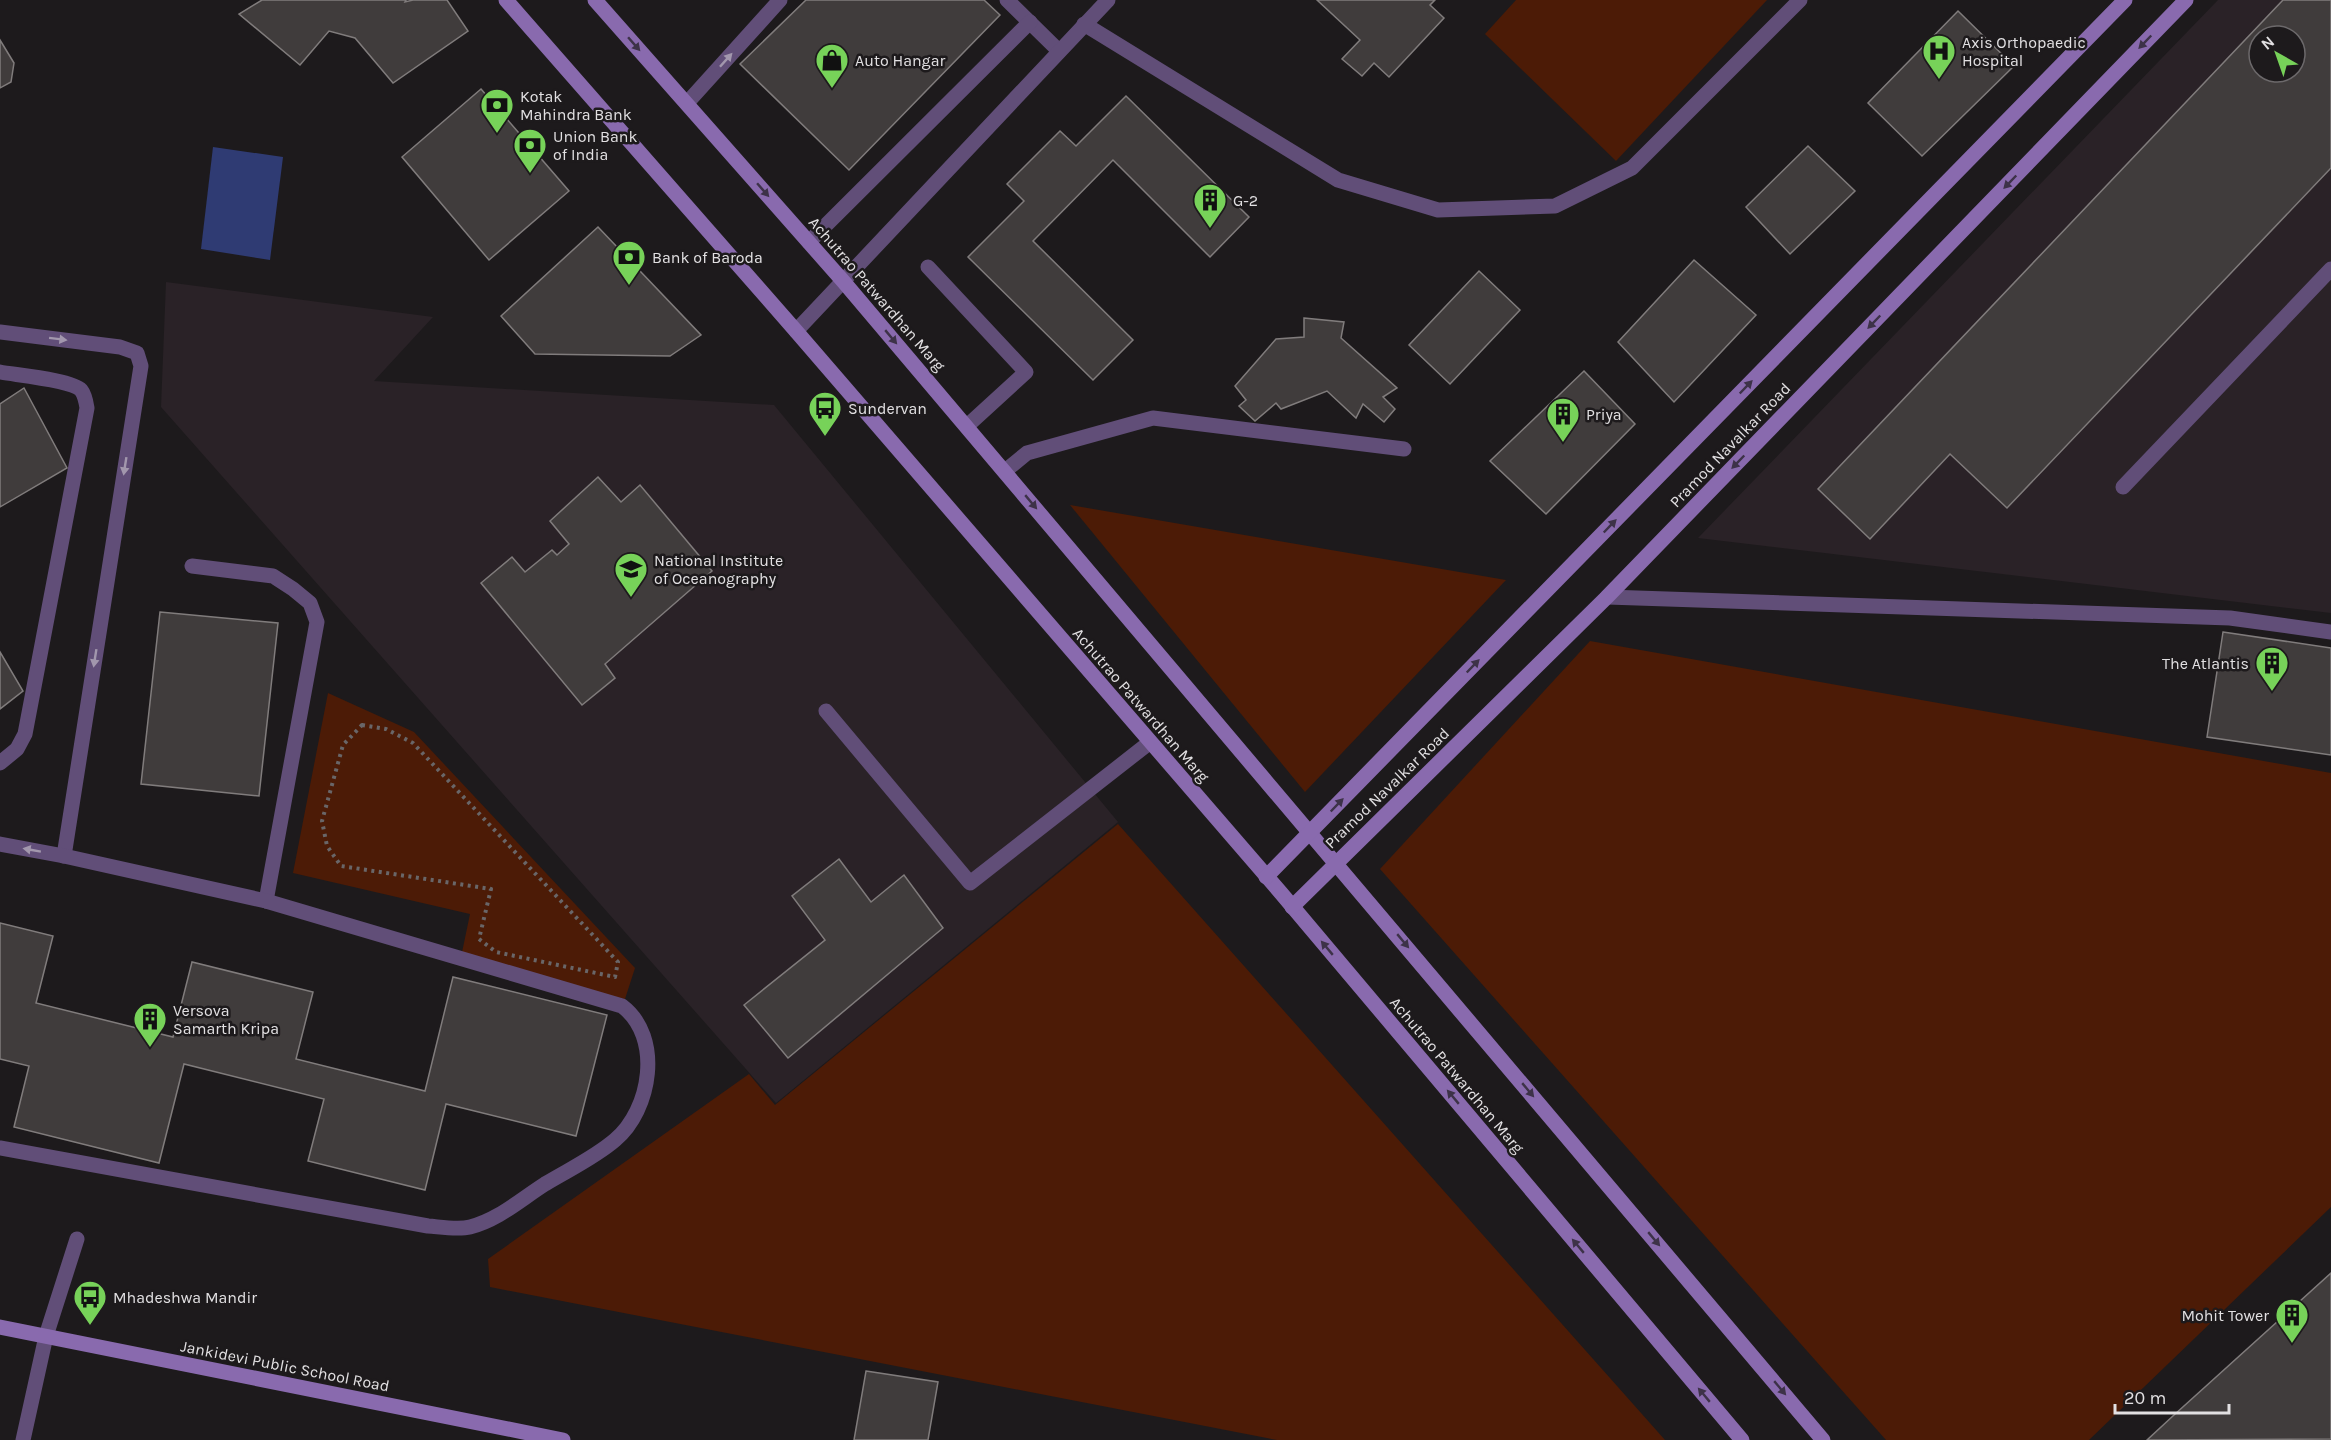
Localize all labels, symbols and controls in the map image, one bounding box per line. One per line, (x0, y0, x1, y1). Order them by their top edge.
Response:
north arrow (2247, 24, 2307, 84)
text: N (2257, 32, 2278, 54)
hospital icon: Axis Orthopaedic Hospital (1921, 33, 1957, 80)
place label: Axis Orthopaedic Hospital (1962, 33, 2086, 70)
one-way arrow (2139, 35, 2153, 49)
one-way arrow (627, 36, 640, 51)
shop icon: Auto Hangar (814, 42, 850, 89)
place label: Auto Hangar (855, 51, 945, 70)
one-way arrow (719, 52, 733, 67)
bank icon: Kotak Mahindra Bank (479, 87, 515, 134)
place label: Kotak Mahindra Bank (520, 87, 632, 124)
bank icon: Union Bank of India (512, 127, 548, 174)
place label: Union Bank of India (553, 127, 638, 164)
one-way arrow (2003, 175, 2017, 189)
one-way arrow (756, 182, 769, 197)
building icon: G-2 (1192, 182, 1228, 229)
place label: G-2 (1233, 191, 1258, 210)
street label: Achutrao Patwardhan Marg (805, 213, 949, 375)
bank icon: Bank of Baroda (611, 239, 647, 286)
place label: Bank of Baroda (652, 248, 763, 267)
one-way arrow (1867, 315, 1881, 330)
one-way arrow (884, 329, 897, 344)
one-way arrow (49, 334, 68, 344)
street label: Pramod Navalkar Road (1666, 379, 1794, 511)
one-way arrow (1739, 380, 1753, 395)
bus stop icon: Sundervan (807, 390, 843, 437)
building icon: Priya (1545, 396, 1581, 443)
place label: Sundervan (848, 399, 927, 418)
place label: Priya (1586, 405, 1622, 424)
one-way arrow (1732, 455, 1746, 469)
one-way arrow (121, 456, 130, 475)
one-way arrow (1024, 494, 1037, 509)
one-way arrow (1602, 520, 1616, 534)
school or university icon: National Institute of Oceanography (613, 551, 649, 598)
place label: National Institute of Oceanography (654, 551, 783, 588)
street label: Achutrao Patwardhan Marg (1069, 624, 1213, 786)
building icon: The Atlantis (2254, 645, 2290, 692)
one-way arrow (91, 649, 100, 668)
place label: The Atlantis (2162, 654, 2249, 673)
one-way arrow (1466, 659, 1480, 673)
street label: Pramod Navalkar Road (1321, 724, 1453, 852)
one-way arrow (1329, 799, 1343, 813)
one-way arrow (22, 845, 41, 854)
one-way arrow (1396, 933, 1409, 949)
one-way arrow (1321, 941, 1334, 956)
street label: Achutrao Patwardhan Marg (1386, 993, 1528, 1157)
building icon: Versova Samarth Kripa (132, 1001, 168, 1048)
place label: Versova Samarth Kripa (173, 1001, 279, 1038)
one-way arrow (1522, 1082, 1535, 1098)
one-way arrow (1447, 1090, 1460, 1105)
one-way arrow (1647, 1231, 1660, 1246)
one-way arrow (1572, 1238, 1585, 1254)
bus stop icon: Mhadeshwa Mandir (72, 1279, 108, 1326)
place label: Mhadeshwa Mandir (113, 1288, 257, 1307)
building icon: Mohit Tower (2274, 1297, 2310, 1344)
place label: Mohit Tower (2181, 1306, 2269, 1325)
street label: Jankidevi Public School Road (179, 1336, 391, 1396)
scale bar (2115, 1377, 2229, 1415)
one-way arrow (1773, 1380, 1786, 1396)
text: 20 m (2124, 1387, 2166, 1409)
one-way arrow (1698, 1388, 1711, 1403)

